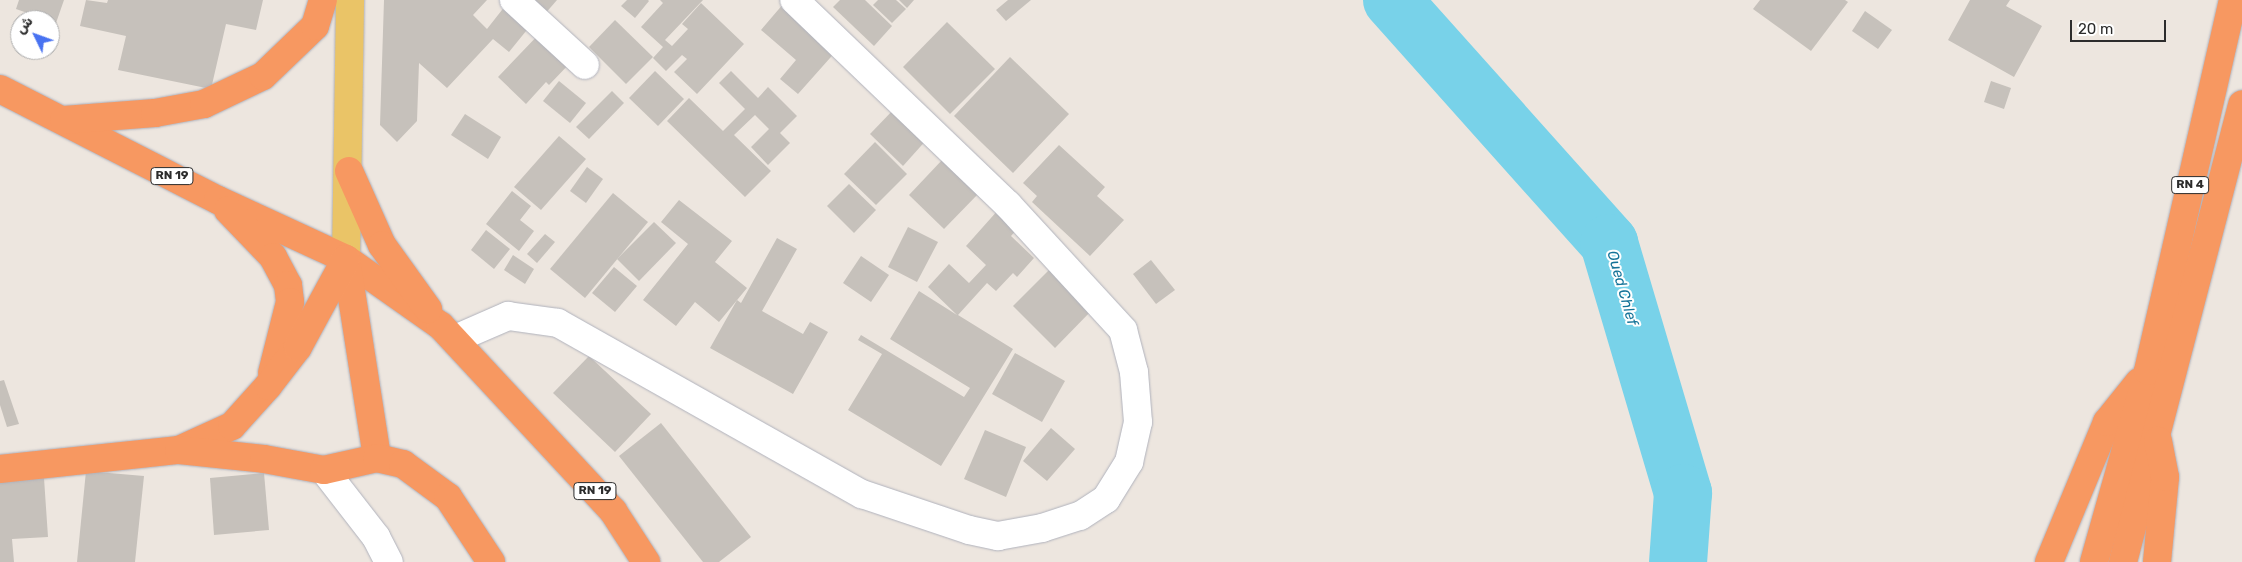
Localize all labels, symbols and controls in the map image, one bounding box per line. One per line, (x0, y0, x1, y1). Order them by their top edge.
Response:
north arrow (10, 10, 60, 60)
scale bar (2072, 10, 2168, 42)
text: ش (12, 13, 36, 38)
text: 20 m (2078, 20, 2113, 38)
road number: RN 19 (150, 167, 194, 186)
road number: RN 4 (2170, 176, 2210, 194)
water label: Oued Chlef (1603, 249, 1641, 327)
road number: RN 19 (572, 482, 618, 501)

